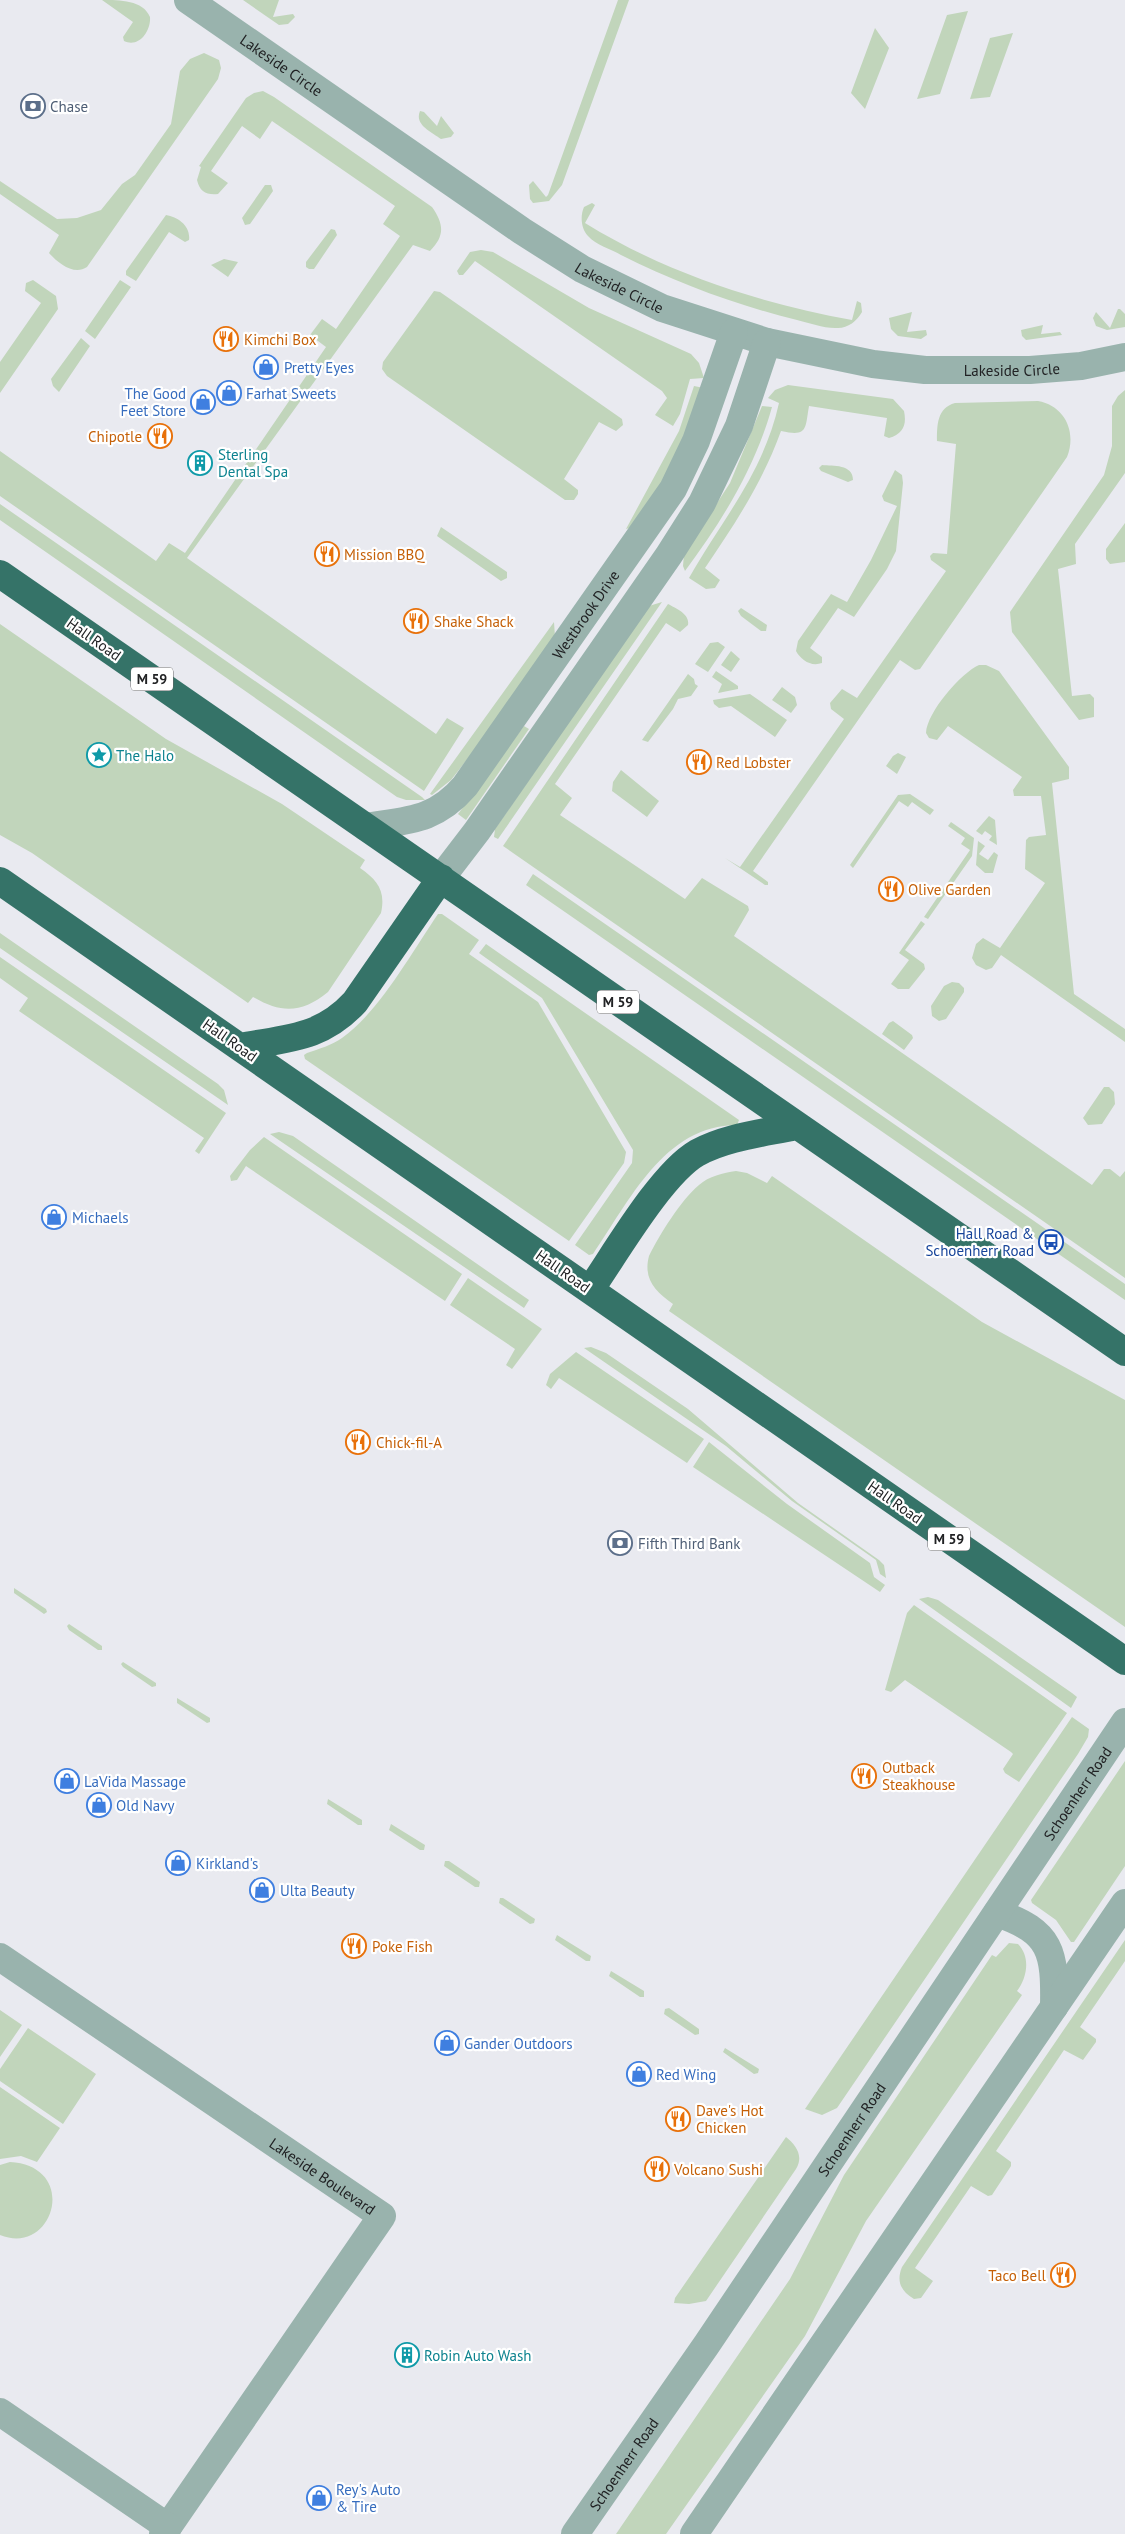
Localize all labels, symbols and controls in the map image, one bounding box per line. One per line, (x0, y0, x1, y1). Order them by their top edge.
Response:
street label: Lakeside Circle (237, 30, 327, 100)
bank icon: Chase (20, 93, 46, 119)
place label: Chase (50, 97, 88, 116)
street label: Lakeside Circle (572, 258, 667, 317)
restaurant icon: Kimchi Box (213, 326, 239, 352)
place label: Kimchi Box (244, 330, 317, 349)
shop icon: Pretty Eyes (253, 354, 279, 380)
place label: Pretty Eyes (284, 358, 354, 377)
street label: Lakeside Circle (964, 358, 1061, 380)
shop icon: Farhat Sweets (216, 380, 242, 406)
place label: The Good Feet Store (120, 384, 186, 420)
place label: Farhat Sweets (246, 384, 336, 403)
shop icon: The Good Feet Store (190, 389, 216, 415)
restaurant icon: Chipotle (147, 423, 173, 449)
place label: Chipotle (88, 427, 142, 446)
place label: Sterling Dental Spa (218, 445, 288, 481)
building icon: Sterling Dental Spa (187, 450, 213, 476)
restaurant icon: Mission BBQ (314, 541, 340, 567)
place label: Mission BBQ (344, 545, 425, 564)
street label: Westbrook Drive (547, 566, 623, 663)
restaurant icon: Shake Shack (403, 608, 429, 634)
place label: Shake Shack (434, 612, 515, 631)
street label: Hall Road (63, 613, 125, 665)
road number: M 59 (131, 668, 173, 691)
place icon: The Halo (86, 742, 112, 768)
place label: The Halo (116, 746, 174, 765)
restaurant icon: Red Lobster (686, 749, 712, 775)
place label: Red Lobster (716, 753, 791, 772)
restaurant icon: Olive Garden (878, 876, 904, 902)
place label: Olive Garden (908, 880, 991, 899)
road number: M 59 (597, 990, 639, 1014)
street label: Hall Road (199, 1014, 261, 1066)
shop icon: Michaels (41, 1204, 67, 1230)
place label: Michaels (72, 1208, 129, 1227)
place label: Hall Road & Schoenherr Road (925, 1224, 1034, 1260)
bus stop icon: Hall Road & Schoenherr Road (1038, 1229, 1064, 1255)
street label: Hall Road (532, 1245, 594, 1297)
restaurant icon: Chick-fil-A (345, 1429, 371, 1455)
place label: Chick-fil-A (376, 1433, 442, 1452)
street label: Hall Road (864, 1476, 926, 1528)
road number: M 59 (928, 1528, 970, 1550)
bank icon: Fifth Third Bank (607, 1530, 633, 1556)
place label: Fifth Third Bank (638, 1534, 741, 1553)
street label: Schoenherr Road (1039, 1743, 1115, 1844)
place label: Outback Steakhouse (882, 1758, 955, 1794)
restaurant icon: Outback Steakhouse (851, 1763, 877, 1789)
shop icon: LaVida Massage (54, 1768, 80, 1794)
place label: LaVida Massage (84, 1772, 186, 1791)
shop icon: Old Navy (86, 1792, 112, 1818)
place label: Old Navy (116, 1796, 175, 1815)
shop icon: Kirkland's (165, 1850, 191, 1876)
place label: Kirkland's (196, 1854, 258, 1873)
shop icon: Ulta Beauty (249, 1877, 275, 1903)
place label: Ulta Beauty (280, 1881, 355, 1900)
restaurant icon: Poke Fish (341, 1933, 367, 1959)
place label: Poke Fish (372, 1937, 433, 1956)
shop icon: Gander Outdoors (434, 2030, 460, 2056)
place label: Gander Outdoors (464, 2034, 573, 2053)
shop icon: Red Wing (626, 2061, 652, 2087)
place label: Red Wing (656, 2065, 716, 2084)
street label: Schoenherr Road (813, 2079, 889, 2180)
place label: Dave's Hot Chicken (696, 2101, 764, 2137)
restaurant icon: Dave's Hot Chicken (665, 2106, 691, 2132)
street label: Lakeside Boulevard (266, 2133, 379, 2219)
restaurant icon: Volcano Sushi (644, 2156, 670, 2182)
place label: Volcano Sushi (673, 2160, 763, 2179)
restaurant icon: Taco Bell (1050, 2262, 1076, 2288)
place label: Taco Bell (988, 2266, 1047, 2285)
building icon: Robin Auto Wash (394, 2342, 420, 2368)
place label: Robin Auto Wash (424, 2346, 531, 2365)
street label: Schoenherr Road (585, 2414, 662, 2514)
place label: Rey's Auto & Tire (336, 2480, 401, 2516)
shop icon: Rey's Auto & Tire (306, 2485, 332, 2511)

